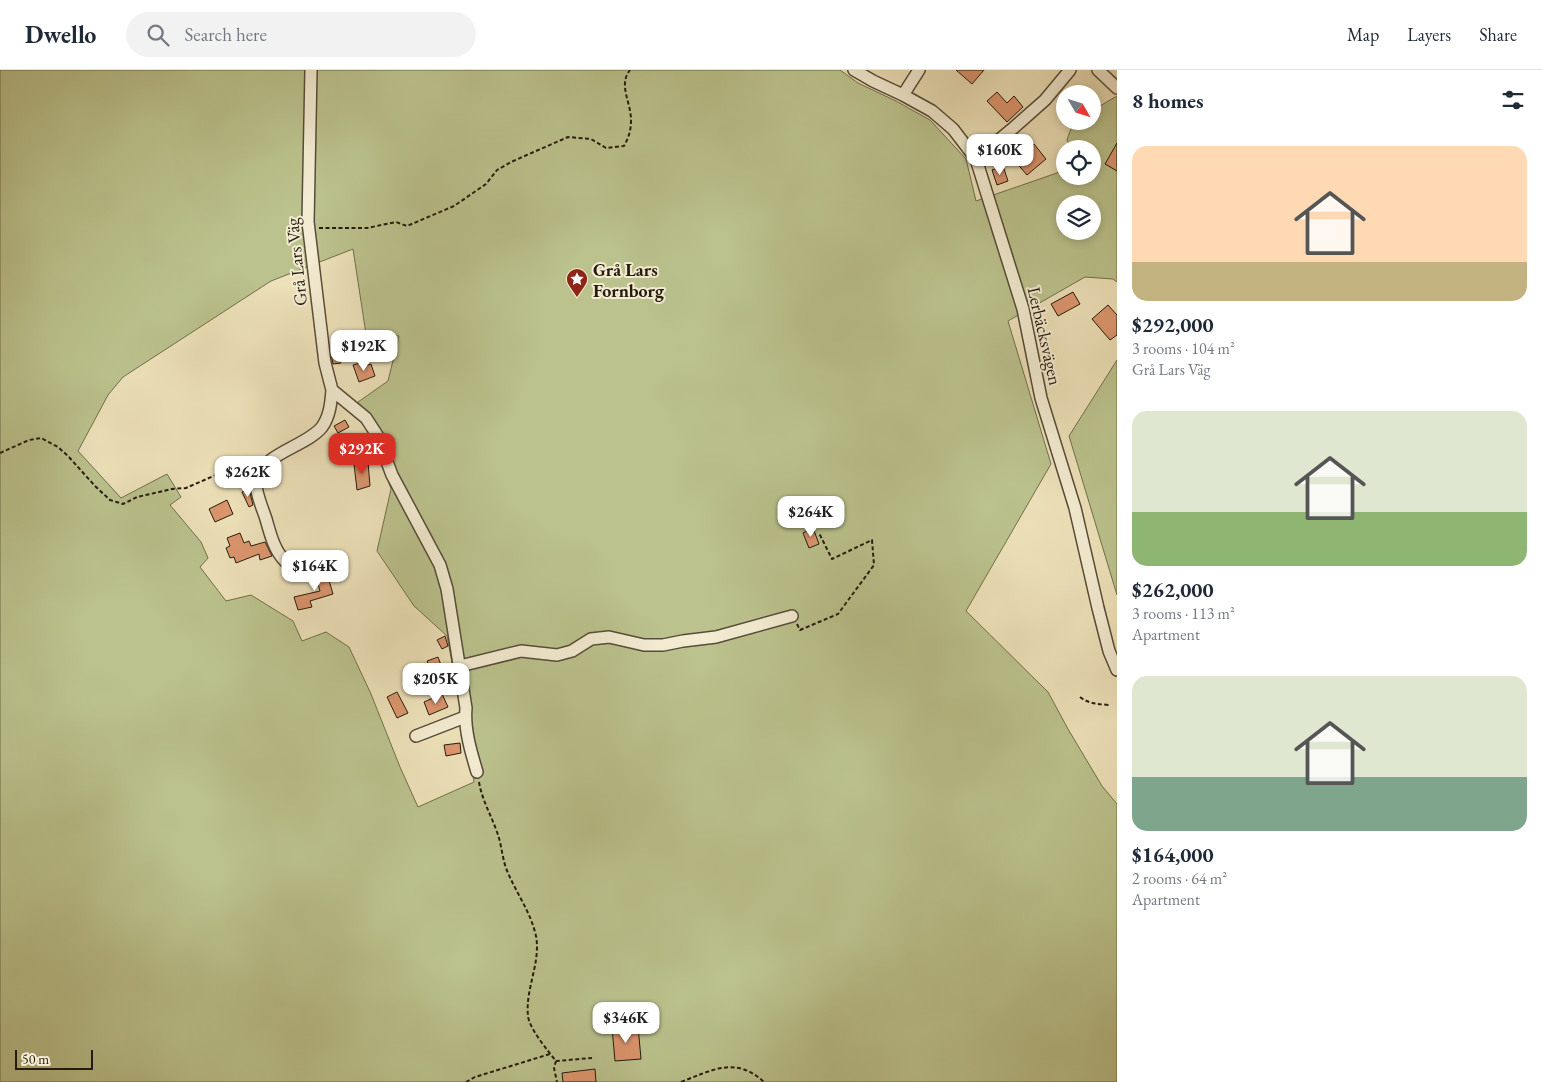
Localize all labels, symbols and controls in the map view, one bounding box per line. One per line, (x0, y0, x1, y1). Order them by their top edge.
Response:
search box (126, 12, 476, 57)
text: Dwello (25, 19, 96, 50)
icon: search (144, 21, 172, 49)
text: Search here (184, 22, 267, 47)
text: Map (1347, 23, 1379, 46)
text: Layers (1407, 23, 1451, 46)
text: Share (1479, 23, 1517, 46)
north arrow (1056, 85, 1101, 130)
map controls (1056, 85, 1101, 240)
icon: filters (1499, 86, 1527, 114)
text: 8 homes (1132, 87, 1204, 114)
pin: $160K (965, 134, 1035, 176)
text: $160K (978, 139, 1022, 160)
button: locate (1056, 140, 1101, 185)
icon: home (1285, 178, 1375, 268)
button: layers (1056, 195, 1101, 240)
street label: Grå Lars Väg (280, 217, 312, 307)
place label: Grå Lars Fornborg (593, 258, 665, 302)
place icon: Grå Lars Fornborg (565, 267, 589, 298)
street label: Lerbäcksvägen (1023, 285, 1068, 388)
text: $292,000 (1132, 311, 1214, 338)
pin: $192K (329, 330, 399, 372)
text: $192K (342, 335, 386, 356)
text: 3 rooms · 104 m² (1132, 338, 1235, 359)
text: Grå Lars Väg (1132, 359, 1211, 380)
pin: $292K (327, 432, 397, 475)
text: $292K (340, 438, 384, 459)
icon: home (1285, 443, 1375, 533)
pin: $262K (213, 456, 283, 498)
text: $262K (226, 461, 270, 482)
pin: $264K (776, 496, 846, 538)
text: $264K (789, 501, 833, 522)
pin: $164K (280, 550, 350, 592)
text: $164K (293, 555, 337, 576)
text: $262,000 (1132, 576, 1214, 603)
text: 3 rooms · 113 m² (1132, 603, 1235, 624)
text: Apartment (1132, 624, 1200, 645)
pin: $205K (401, 662, 471, 705)
text: $205K (414, 668, 458, 689)
icon: home (1285, 708, 1375, 798)
text: $164,000 (1132, 841, 1214, 868)
text: 2 rooms · 64 m² (1132, 868, 1227, 889)
text: Apartment (1132, 889, 1200, 910)
pin: $346K (591, 1002, 661, 1044)
text: $346K (604, 1007, 648, 1028)
scale bar (15, 1047, 92, 1070)
text: 50 m (22, 1050, 49, 1068)

